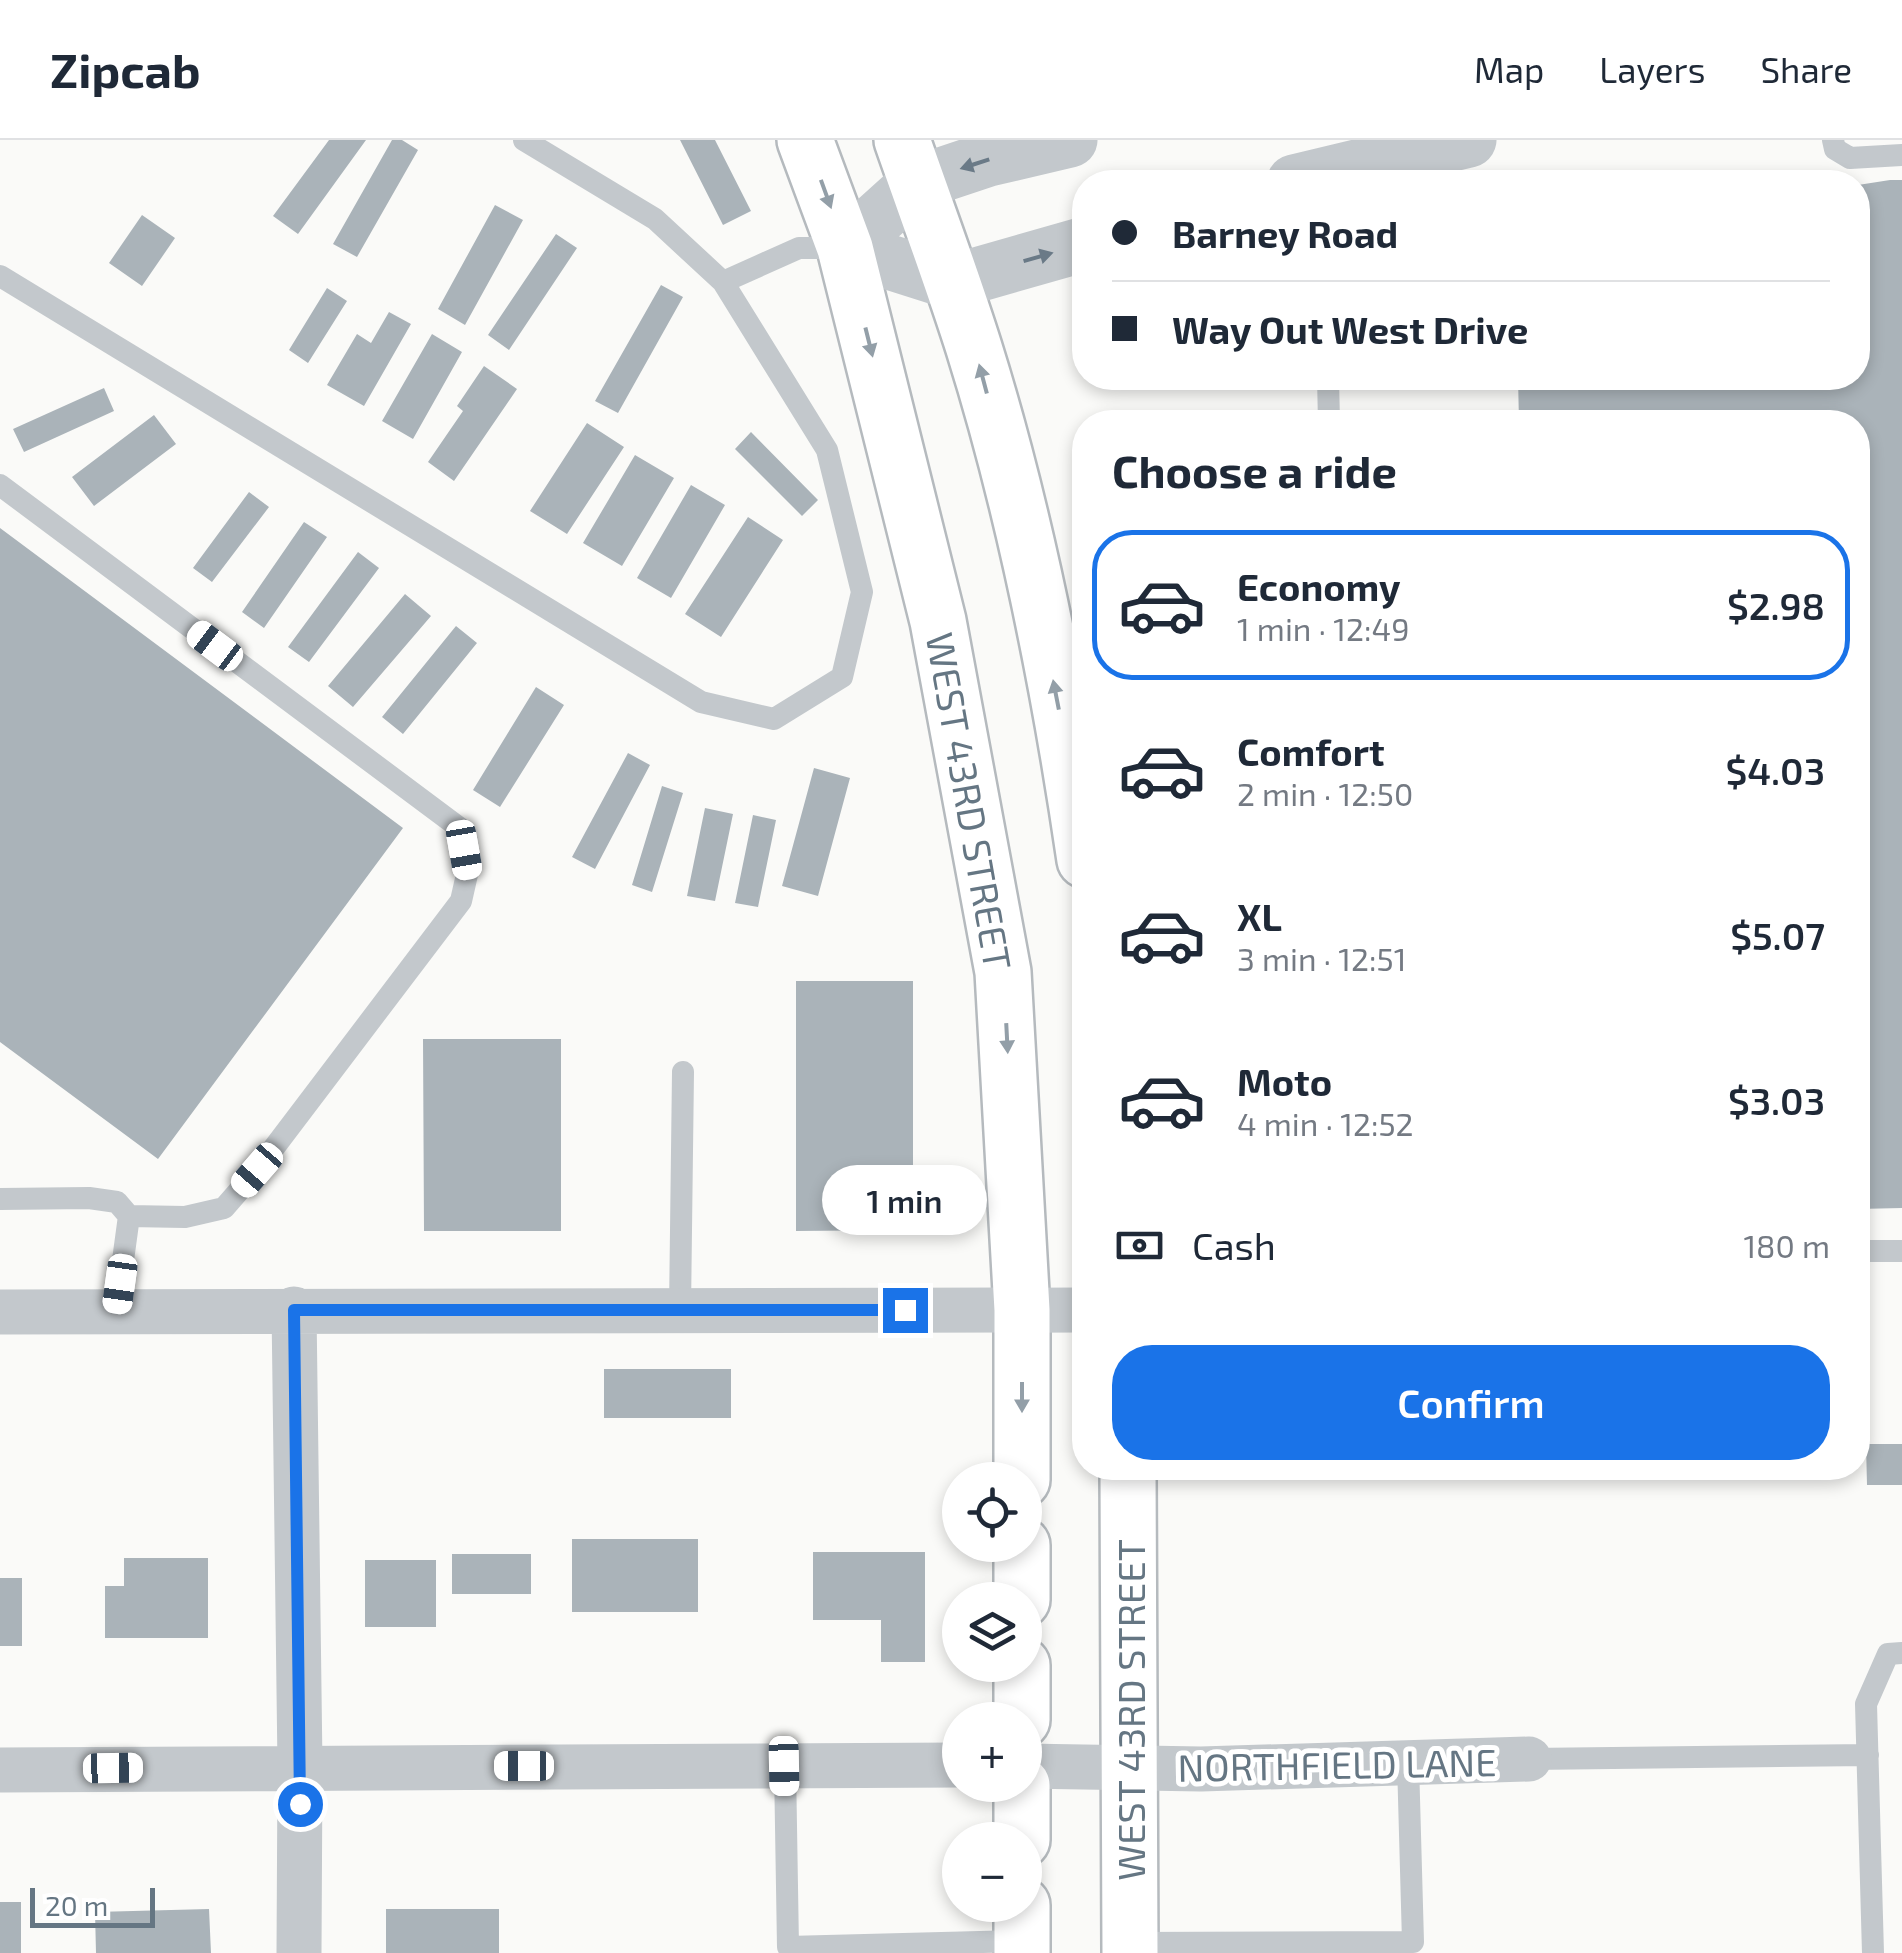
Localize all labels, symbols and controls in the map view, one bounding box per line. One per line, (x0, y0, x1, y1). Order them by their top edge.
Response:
text: Zipcab (50, 40, 200, 98)
text: Map (1474, 48, 1544, 90)
text: Layers (1599, 48, 1705, 90)
text: Share (1760, 48, 1852, 90)
one-way arrow (960, 157, 990, 172)
one-way arrow (819, 179, 834, 209)
text: Barney Road (1172, 210, 1398, 256)
one-way arrow (1024, 249, 1054, 264)
text: Way Out West Drive (1172, 306, 1528, 352)
one-way arrow (861, 327, 877, 358)
one-way arrow (974, 363, 990, 394)
text: Choose a ride (1112, 443, 1397, 497)
icon: car (1117, 560, 1207, 650)
text: Economy (1237, 563, 1401, 609)
text: $2.98 (1727, 582, 1825, 628)
text: 1 min · 12:49 (1237, 609, 1410, 647)
car (182, 616, 248, 676)
street label: WEST 43RD STREET (918, 629, 1022, 973)
one-way arrow (1048, 679, 1063, 711)
icon: car (1117, 725, 1207, 815)
text: Comfort (1237, 728, 1385, 774)
text: $4.03 (1725, 747, 1825, 793)
text: 2 min · 12:50 (1237, 774, 1413, 812)
car (444, 818, 484, 882)
icon: car (1117, 890, 1207, 980)
text: XL (1237, 893, 1282, 939)
text: $5.07 (1730, 912, 1825, 958)
text: 3 min · 12:51 (1237, 939, 1406, 977)
one-way arrow (999, 1022, 1015, 1054)
icon: car (1117, 1055, 1207, 1145)
text: Moto (1237, 1058, 1332, 1104)
text: $3.03 (1728, 1077, 1825, 1123)
text: 4 min · 12:52 (1237, 1104, 1414, 1142)
car (226, 1138, 288, 1202)
callout: 1 min (822, 1165, 988, 1235)
text: 1 min (867, 1181, 942, 1219)
icon: cash (1112, 1218, 1167, 1273)
text: Cash (1192, 1222, 1276, 1268)
text: 180 m (1743, 1226, 1830, 1264)
car (101, 1252, 139, 1316)
route end (883, 1288, 928, 1333)
button: Confirm (1112, 1345, 1830, 1460)
one-way arrow (1014, 1382, 1030, 1414)
map controls (942, 1462, 1042, 1922)
button: locate (942, 1462, 1042, 1562)
street label: WEST 43RD STREET (1107, 1539, 1153, 1881)
button: layers (942, 1582, 1042, 1682)
button: + (942, 1702, 1042, 1802)
car (768, 1736, 800, 1796)
street label: NORTHFIELD LANE (1177, 1738, 1497, 1790)
car (494, 1751, 554, 1781)
car (83, 1752, 143, 1784)
route start (278, 1782, 323, 1827)
button: − (942, 1822, 1042, 1922)
scale bar (30, 1883, 155, 1928)
text: 20 m (45, 1888, 108, 1922)

